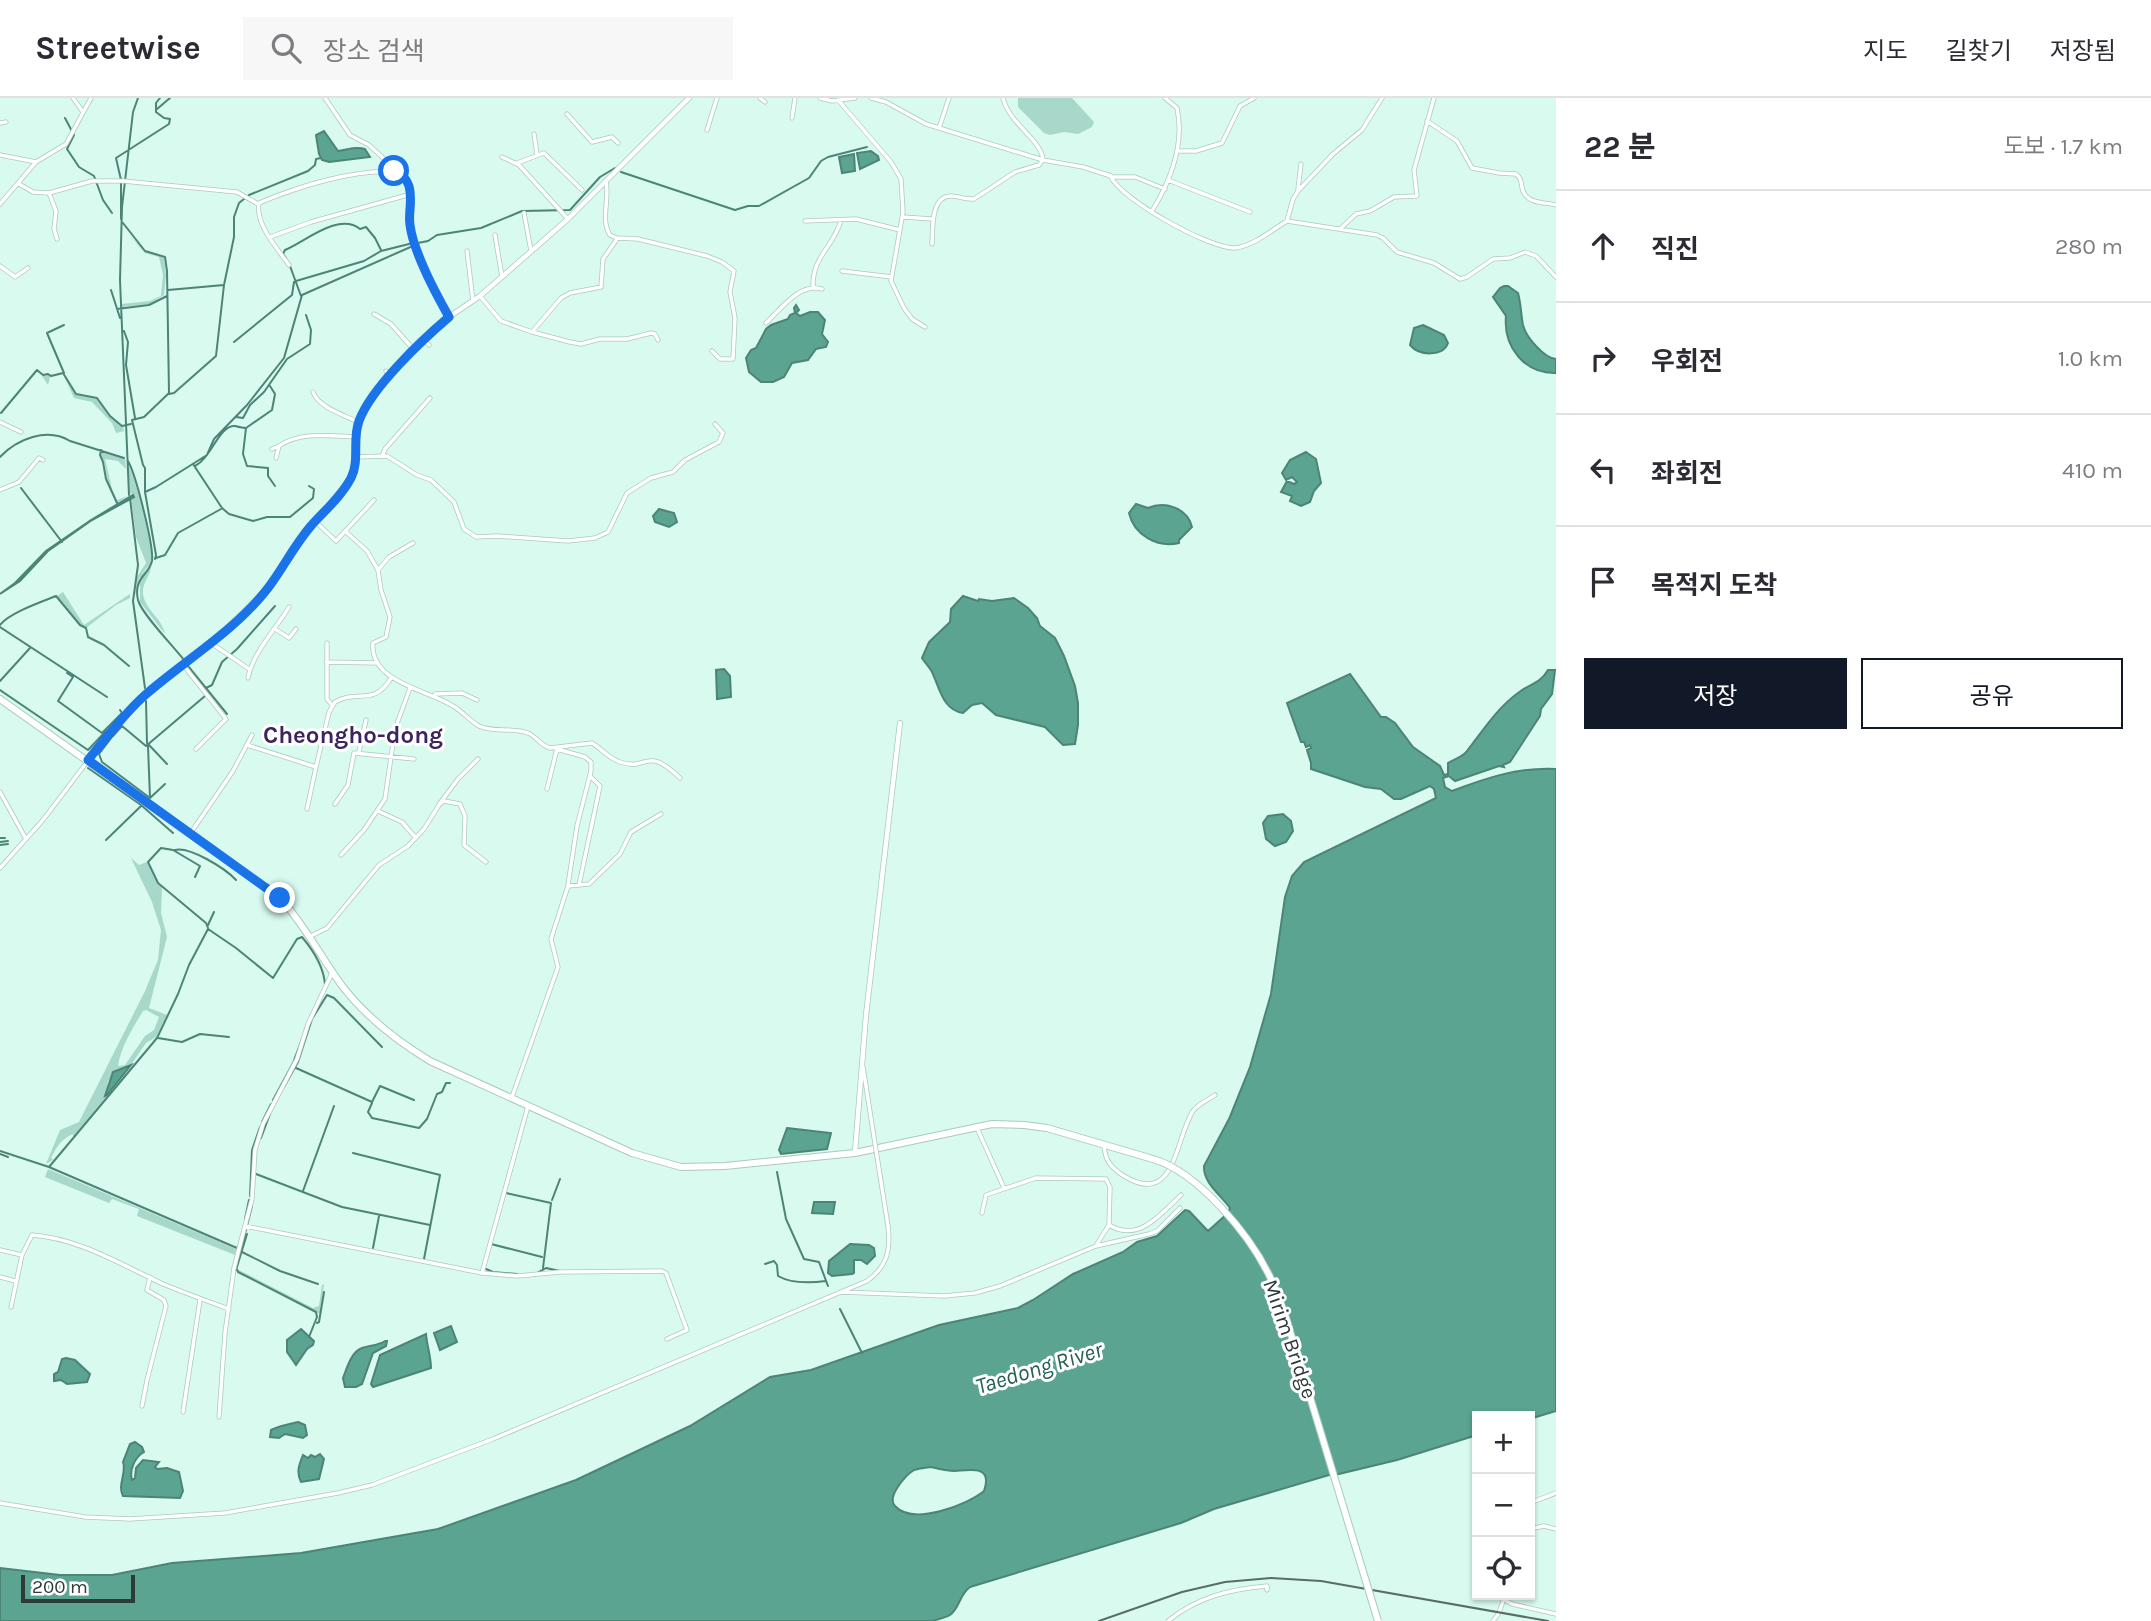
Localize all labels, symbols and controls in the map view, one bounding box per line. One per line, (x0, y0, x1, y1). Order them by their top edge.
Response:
search box (243, 17, 733, 80)
text: Streetwise (35, 29, 201, 67)
icon: search (267, 29, 305, 67)
text: 장소 검색 (323, 36, 425, 67)
text: 지도 (1863, 37, 1908, 65)
text: 길찾기 (1946, 37, 2012, 65)
text: 저장됨 (2050, 37, 2116, 65)
text: 22 분 (1584, 129, 1656, 165)
text: 도보 · 1.7 km (2003, 133, 2123, 160)
route start (378, 155, 409, 186)
icon: ahead (1584, 227, 1622, 265)
text: 280 m (2055, 233, 2123, 260)
text: 직진 (1651, 234, 1699, 265)
icon: right (1584, 339, 1622, 377)
text: 1.0 km (2058, 345, 2123, 372)
text: 우회전 (1651, 346, 1723, 377)
icon: left (1584, 451, 1622, 489)
text: 410 m (2062, 457, 2123, 484)
text: 좌회전 (1651, 458, 1723, 489)
icon: arrive (1584, 563, 1622, 601)
text: 목적지 도착 (1651, 570, 1777, 601)
button: 저장 (1584, 658, 1847, 729)
button: 공유 (1861, 658, 2123, 729)
district label: Cheongho-dong (263, 721, 443, 749)
route end (264, 882, 295, 913)
street label: Mirim Bridge (1258, 1276, 1322, 1402)
water label: Taedong River (972, 1336, 1107, 1400)
map controls (1472, 1411, 1535, 1600)
button: + (1472, 1411, 1535, 1474)
button: − (1472, 1474, 1535, 1537)
button: locate (1472, 1537, 1535, 1600)
scale bar (21, 1572, 135, 1604)
text: 200 m (32, 1576, 88, 1598)

